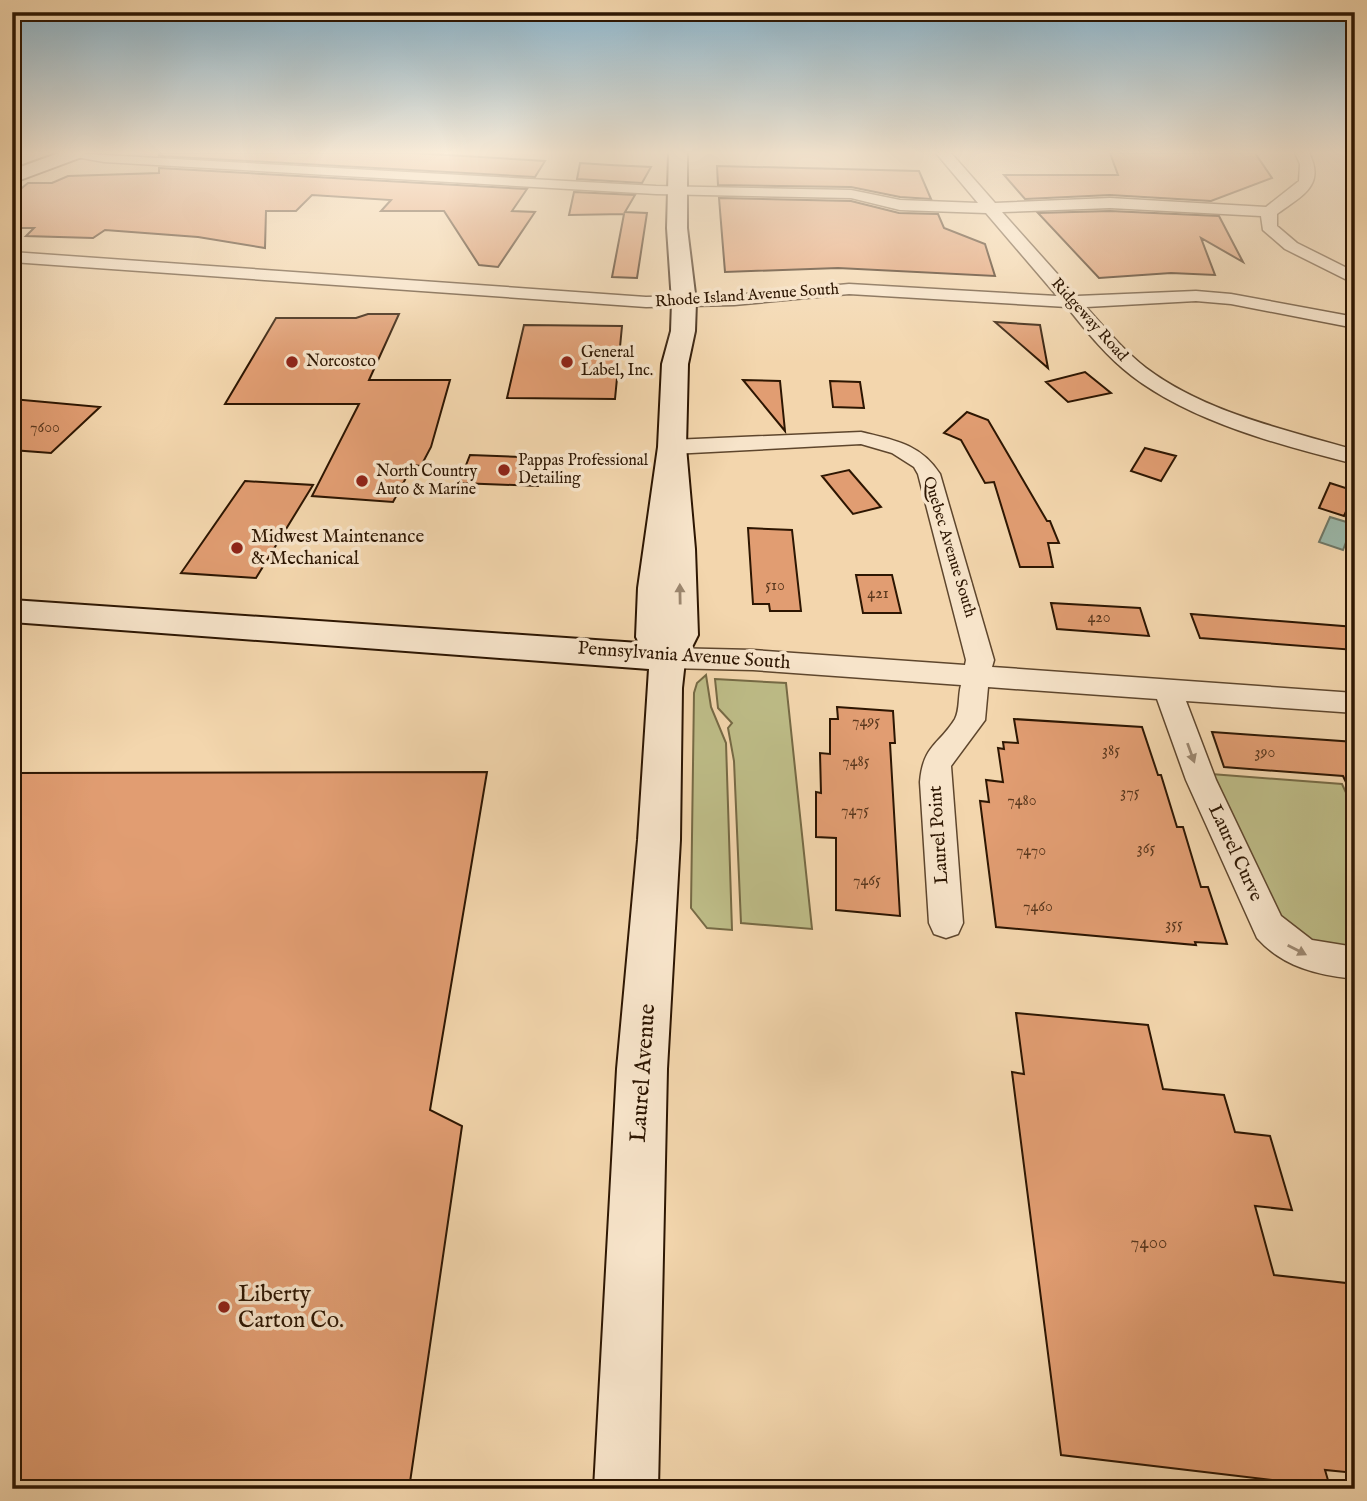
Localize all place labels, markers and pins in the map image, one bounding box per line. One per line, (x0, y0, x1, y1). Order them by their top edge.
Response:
place label: General Label, Inc. (581, 343, 653, 381)
place label: Norcostco (306, 352, 376, 372)
marker: Norcostco (284, 354, 300, 370)
marker: General Label, Inc. (559, 354, 575, 370)
place label: Pappas Professional Detailing (518, 451, 649, 489)
place label: North Country Auto & Marine (375, 462, 477, 500)
marker: Pappas Professional Detailing (496, 462, 512, 478)
marker: North Country Auto & Marine (354, 473, 370, 489)
place label: Midwest Maintenance & Mechanical (251, 525, 424, 571)
marker: Midwest Maintenance & Mechanical (229, 540, 245, 556)
place label: Liberty Carton Co. (238, 1280, 344, 1335)
marker: Liberty Carton Co. (216, 1299, 232, 1315)

